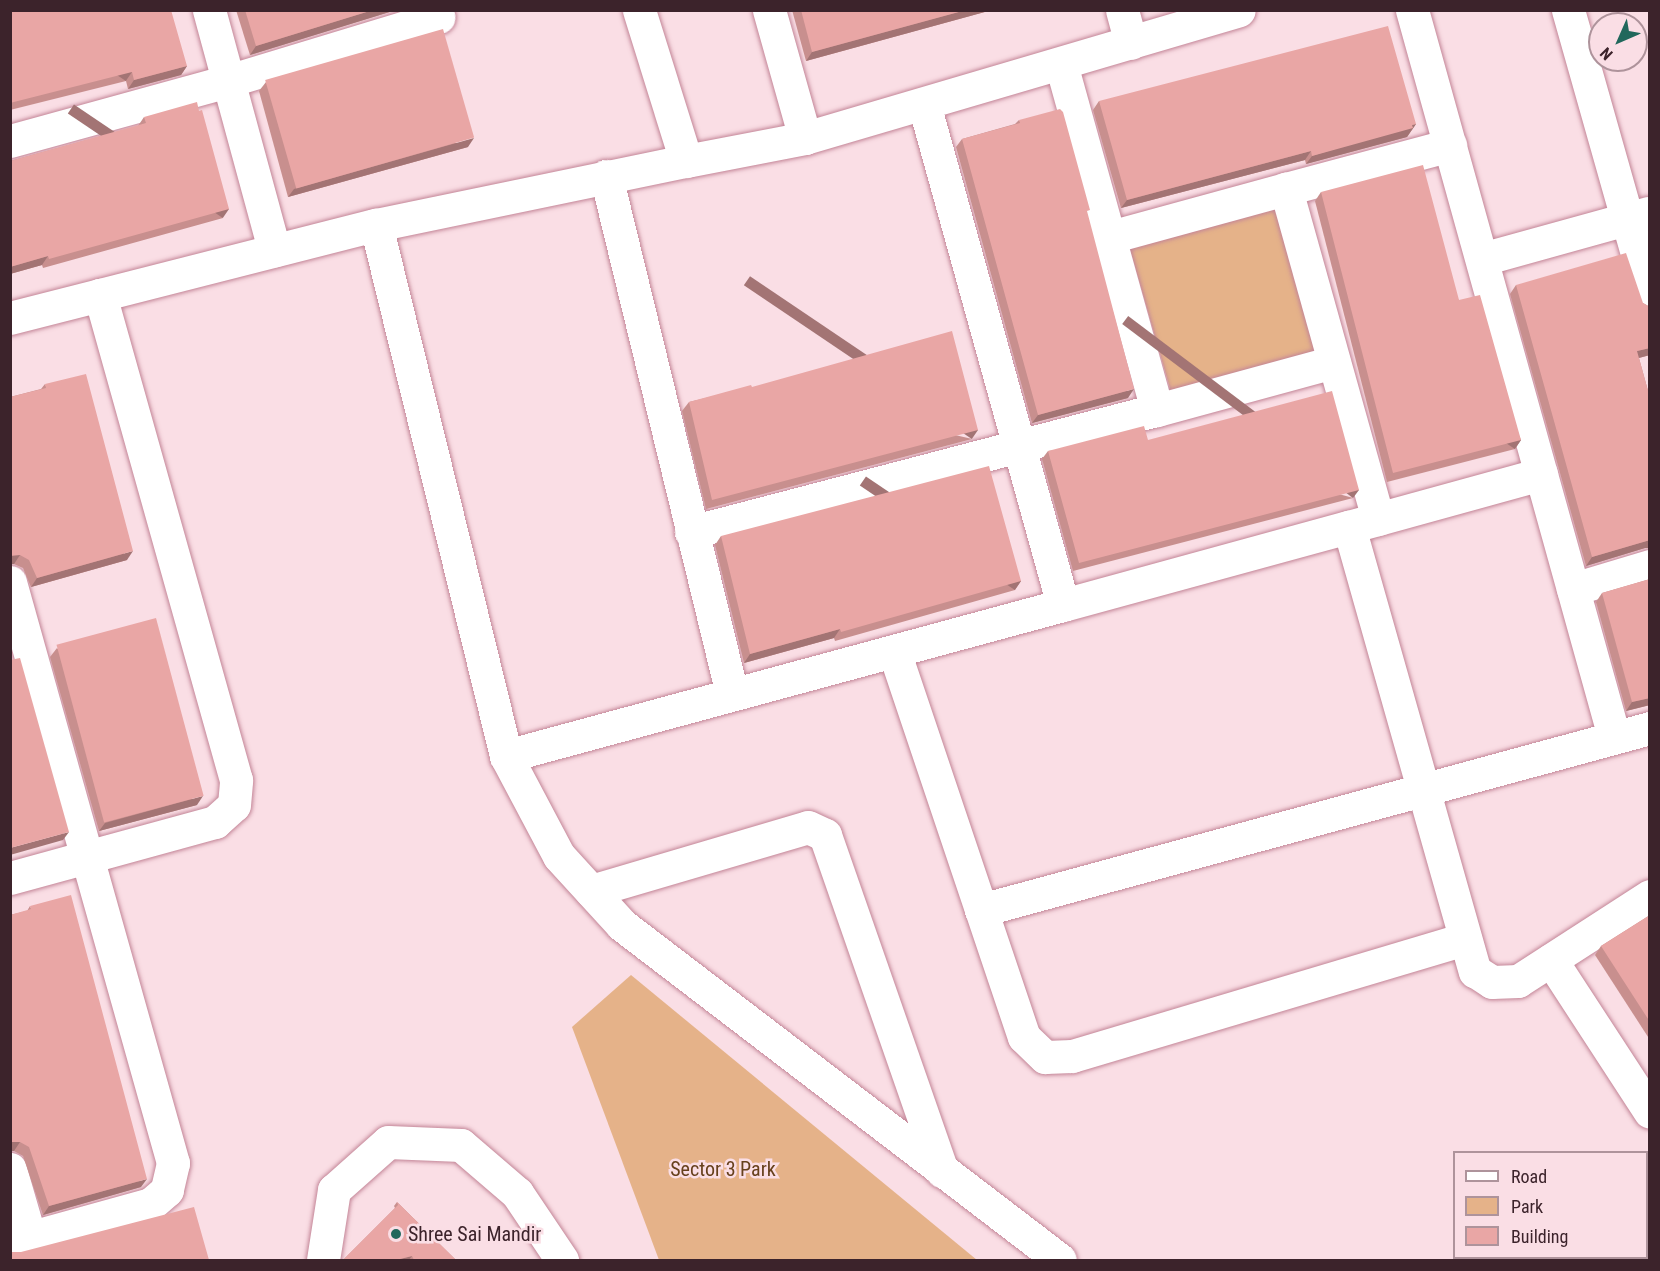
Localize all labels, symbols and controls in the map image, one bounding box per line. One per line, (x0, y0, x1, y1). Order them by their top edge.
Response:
north arrow (1588, 12, 1648, 72)
text: N (1596, 43, 1617, 64)
legend (1453, 1151, 1648, 1259)
park label: Sector 3 Park (670, 1157, 776, 1181)
text: Road (1511, 1166, 1547, 1187)
text: Park (1511, 1196, 1543, 1217)
place label: Shree Sai Mandir (408, 1222, 541, 1246)
text: Building (1511, 1226, 1568, 1247)
marker: Shree Sai Mandir (389, 1227, 403, 1241)

